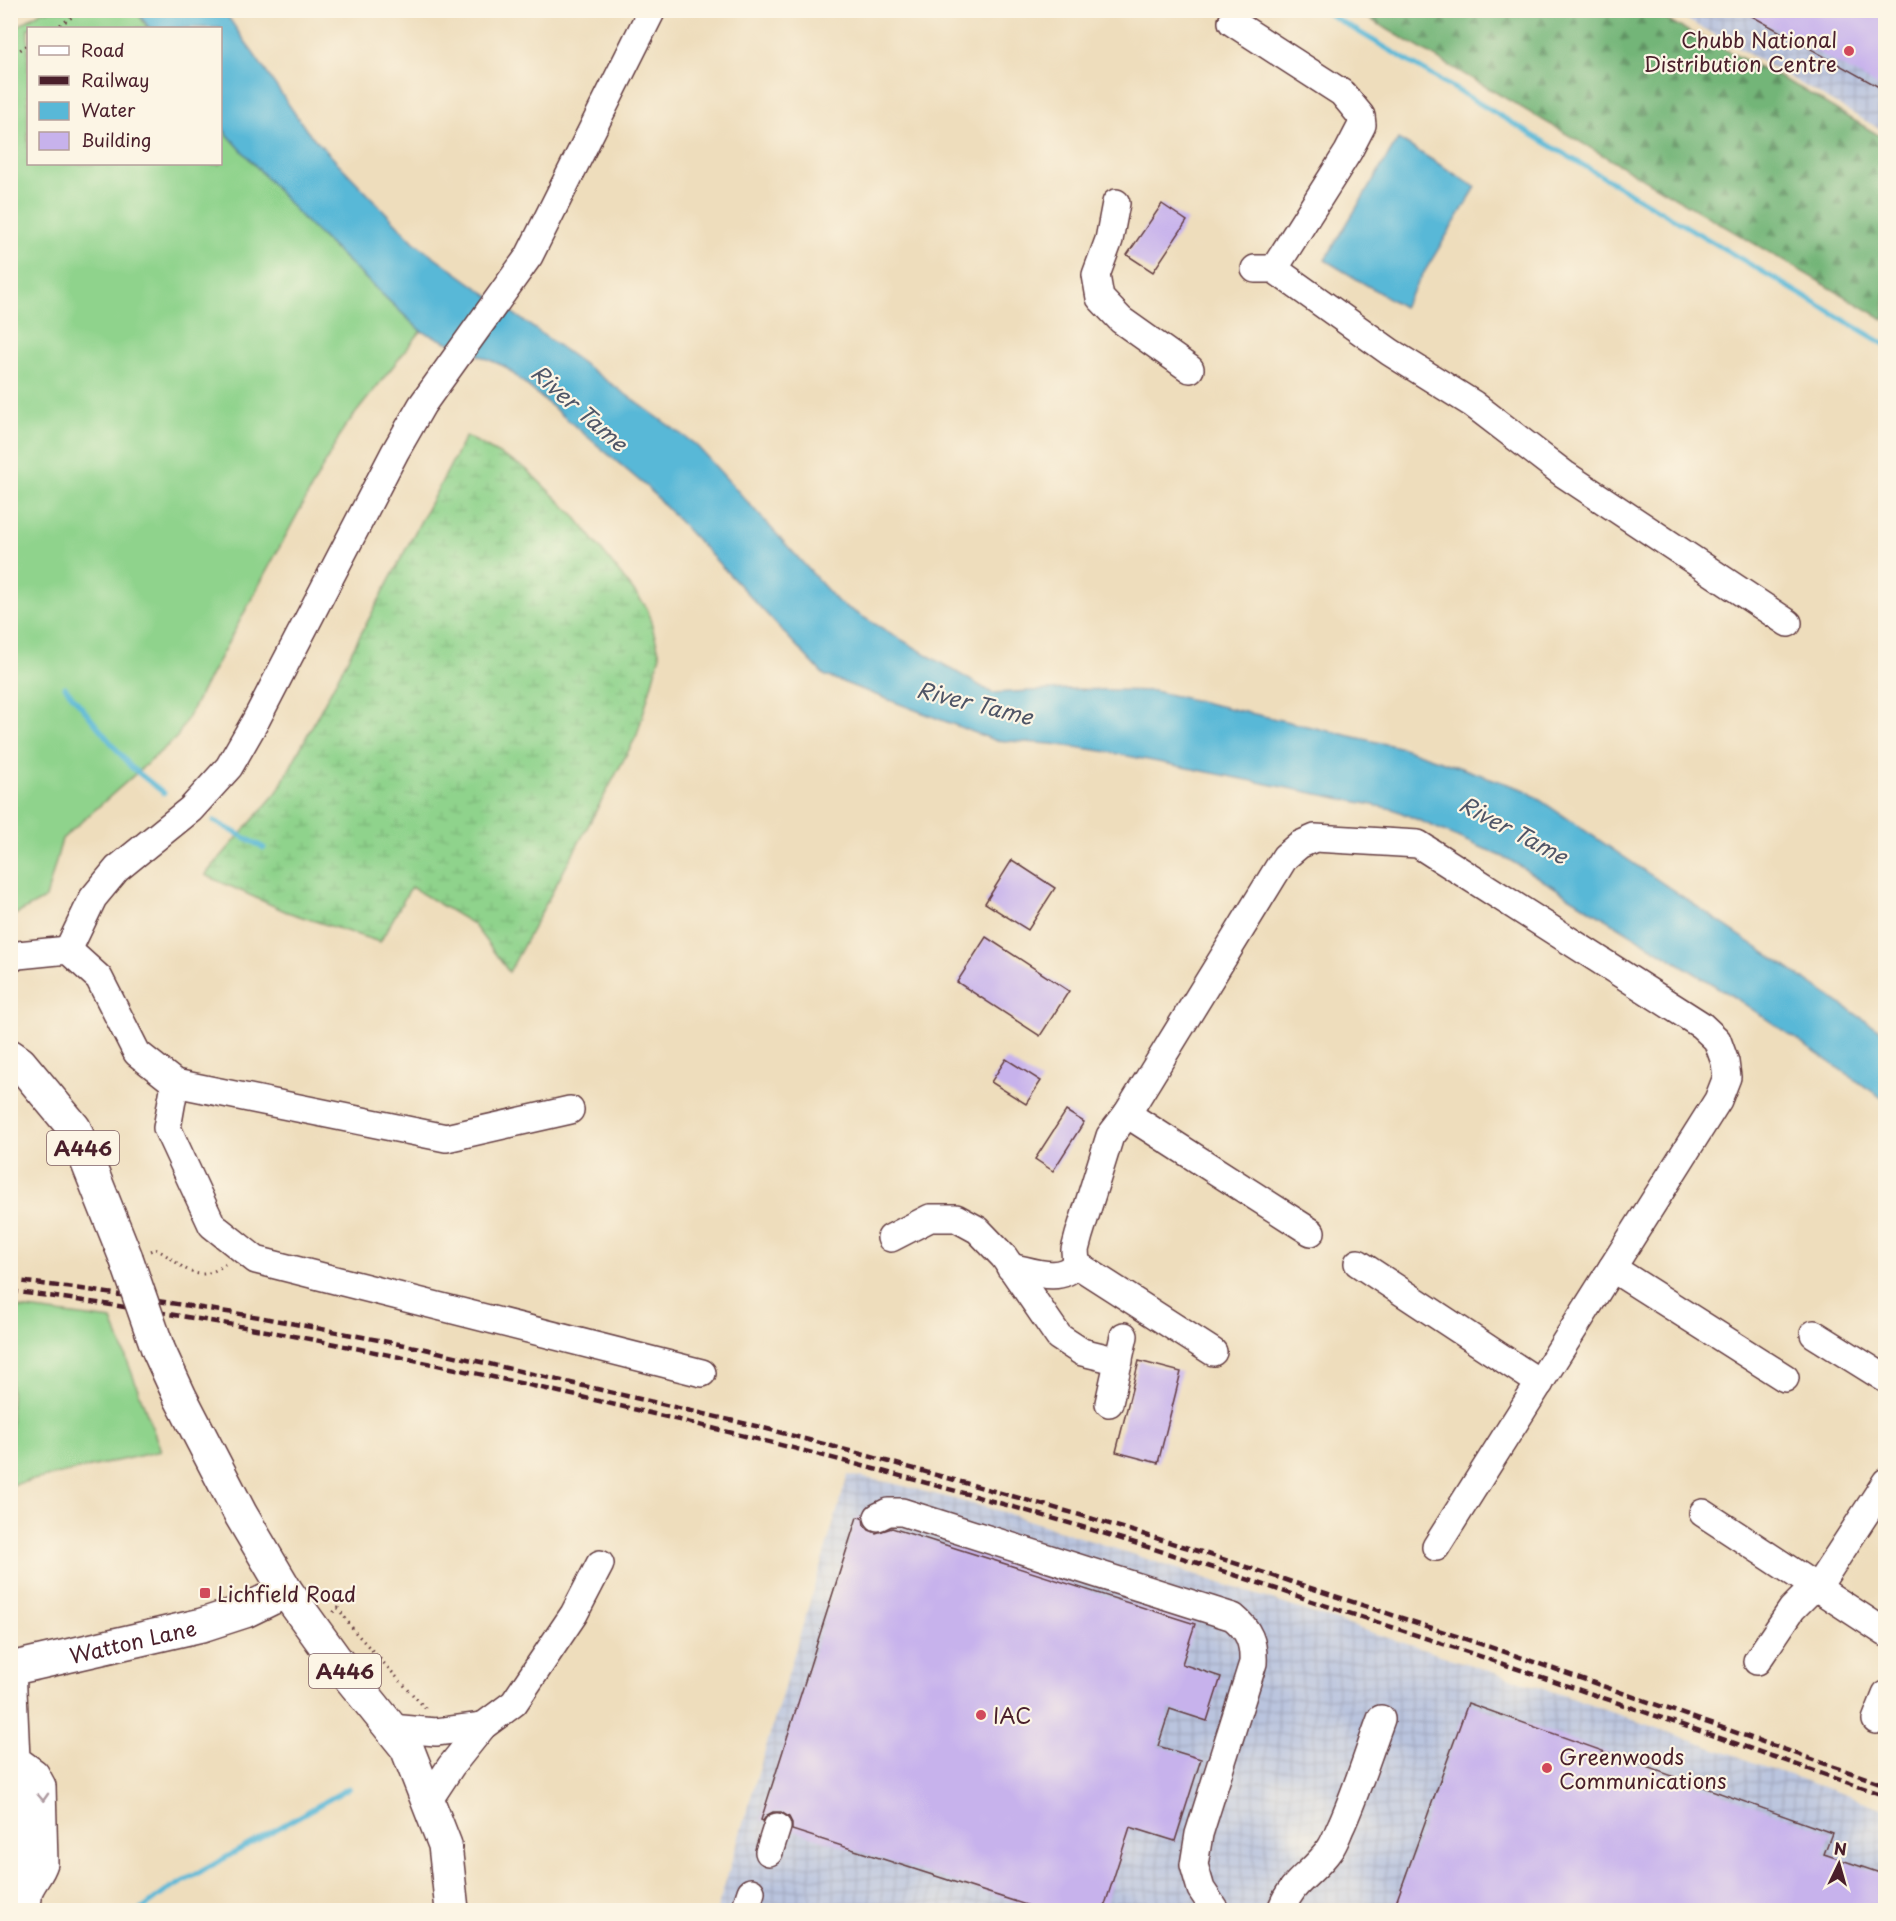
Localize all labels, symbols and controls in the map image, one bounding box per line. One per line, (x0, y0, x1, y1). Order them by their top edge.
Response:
place label: Chubb National Distribution Centre (1643, 23, 1837, 79)
legend (27, 27, 222, 165)
text: Road (81, 36, 125, 63)
marker: Chubb National Distribution Centre (1842, 44, 1856, 58)
text: Railway (81, 66, 149, 93)
text: Water (81, 96, 136, 123)
text: Building (81, 126, 151, 153)
water label: River Tame (525, 356, 636, 459)
water label: River Tame (914, 672, 1038, 733)
water label: River Tame (1454, 787, 1575, 872)
road number: A446 (47, 1131, 119, 1165)
place label: Lichfield Road (217, 1577, 356, 1609)
marker: Lichfield Road (198, 1586, 212, 1600)
street label: Watton Lane (66, 1611, 199, 1671)
road number: A446 (309, 1654, 381, 1688)
place label: IAC (993, 1699, 1031, 1731)
marker: IAC (974, 1708, 988, 1722)
place label: Greenwoods Communications (1559, 1740, 1727, 1796)
marker: Greenwoods Communications (1540, 1761, 1554, 1775)
one-way arrow (36, 1792, 49, 1801)
north arrow (1809, 1834, 1869, 1894)
text: N (1833, 1836, 1848, 1861)

